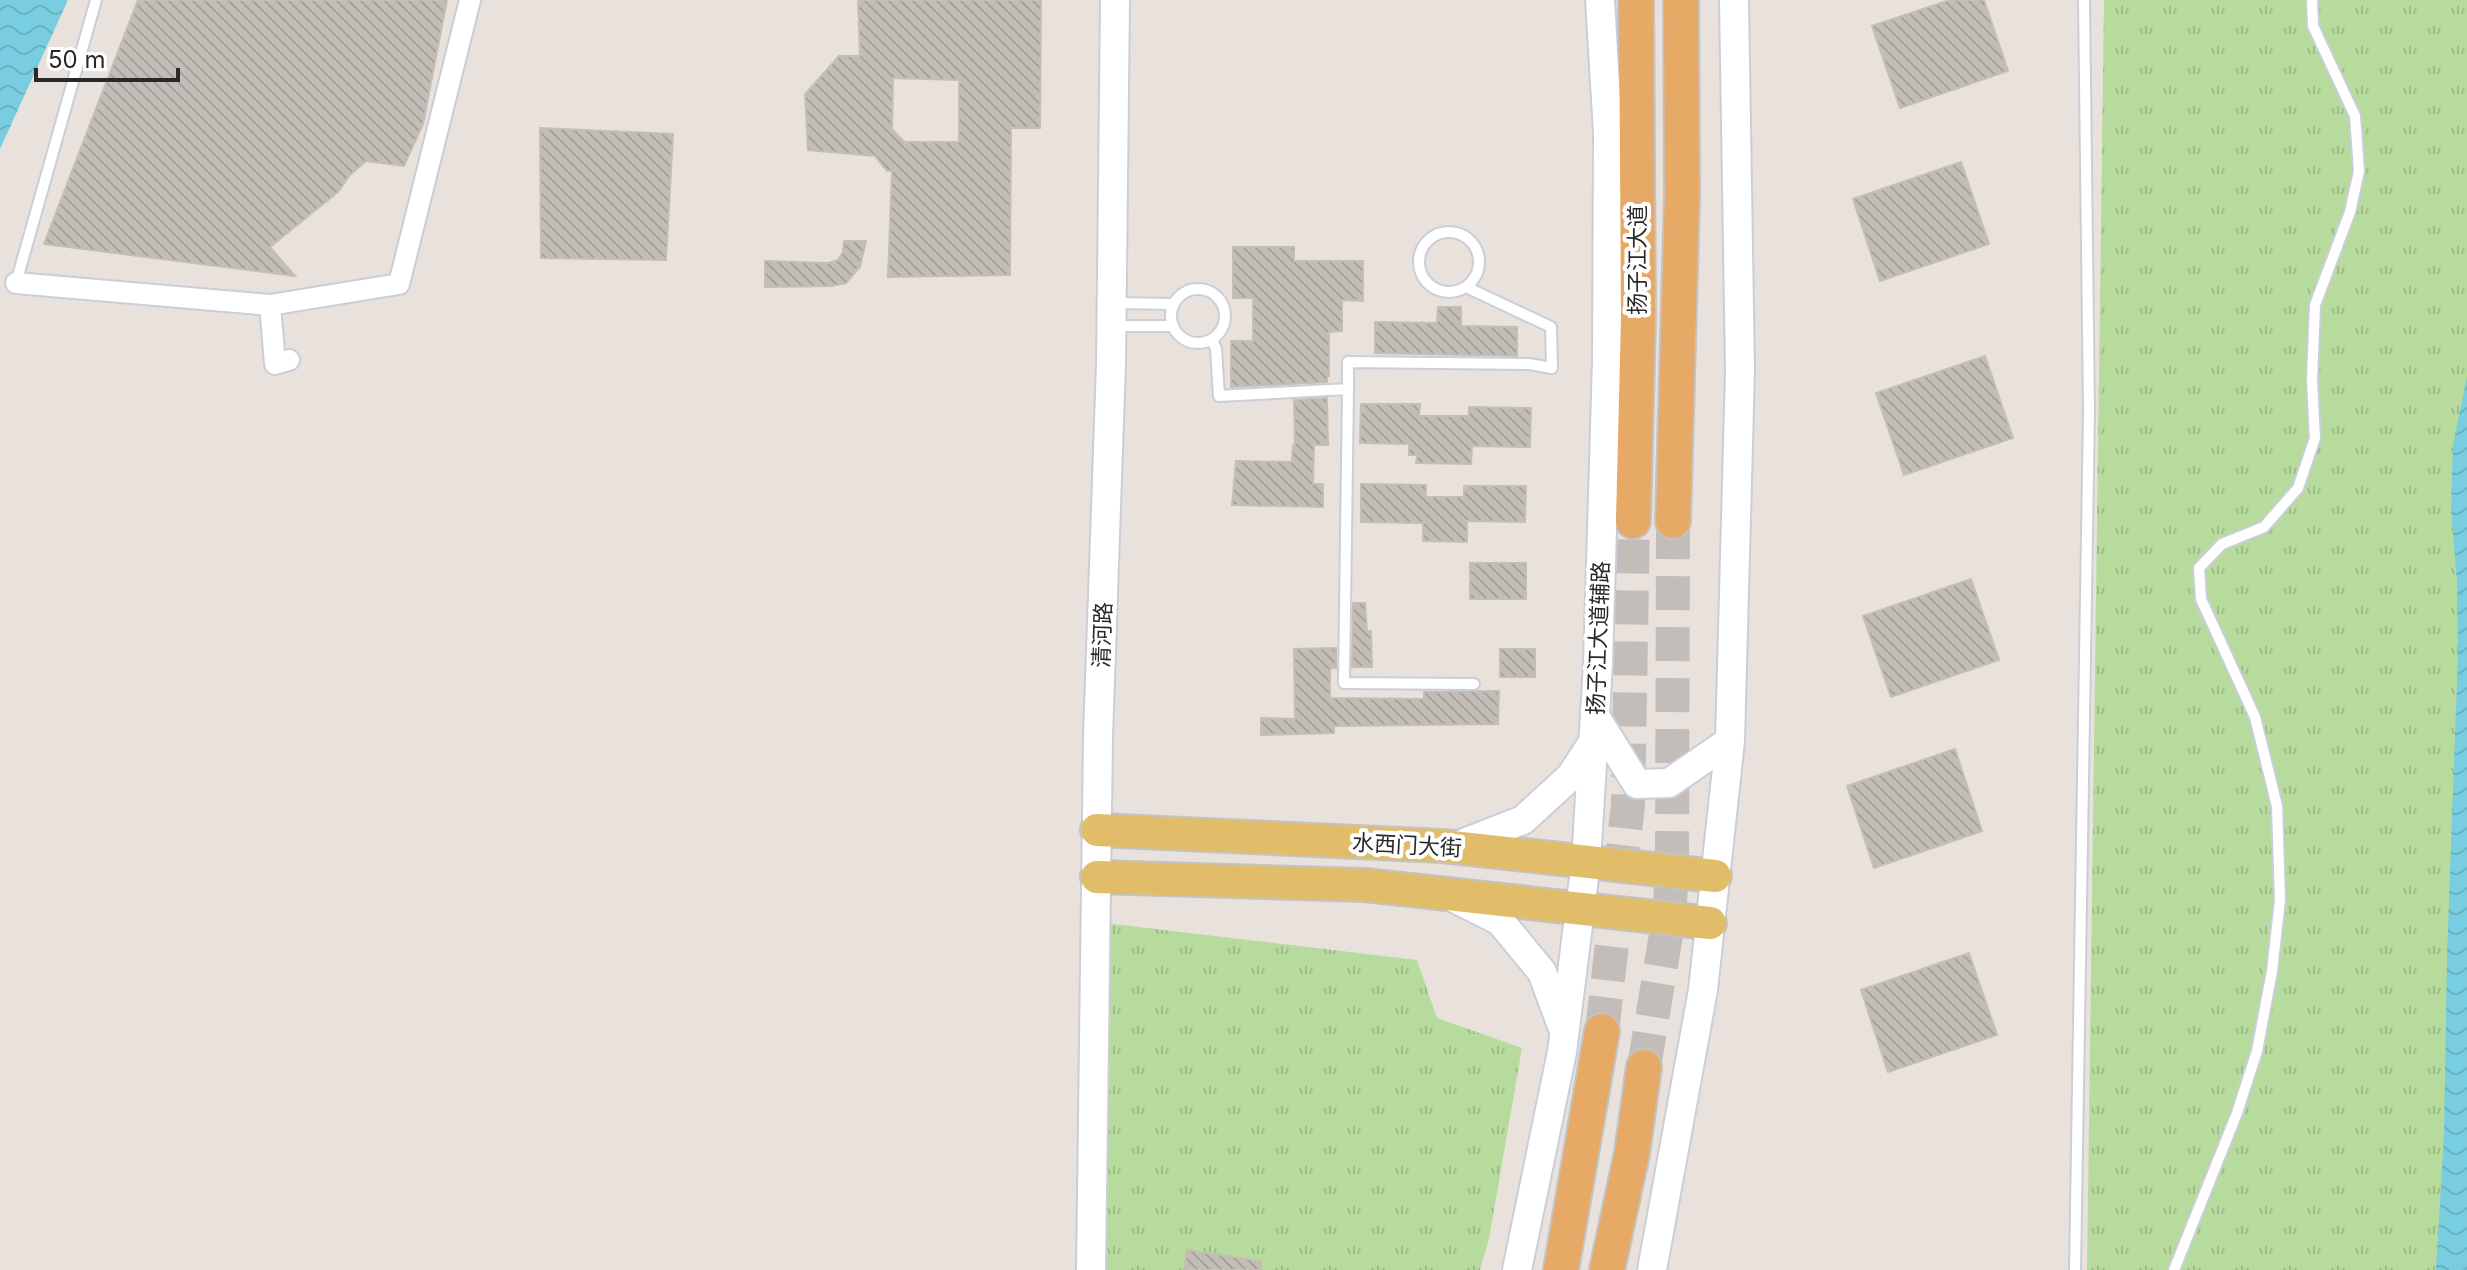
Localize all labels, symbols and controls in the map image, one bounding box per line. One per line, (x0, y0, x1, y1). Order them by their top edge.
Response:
scale bar (36, 32, 178, 82)
text: 50 m (48, 45, 106, 74)
street label: 扬子江大道 (1624, 205, 1650, 315)
street label: 扬子江大道辅路 (1582, 561, 1614, 715)
street label: 清河路 (1088, 602, 1116, 668)
street label: 水西门大街 (1351, 829, 1463, 861)

